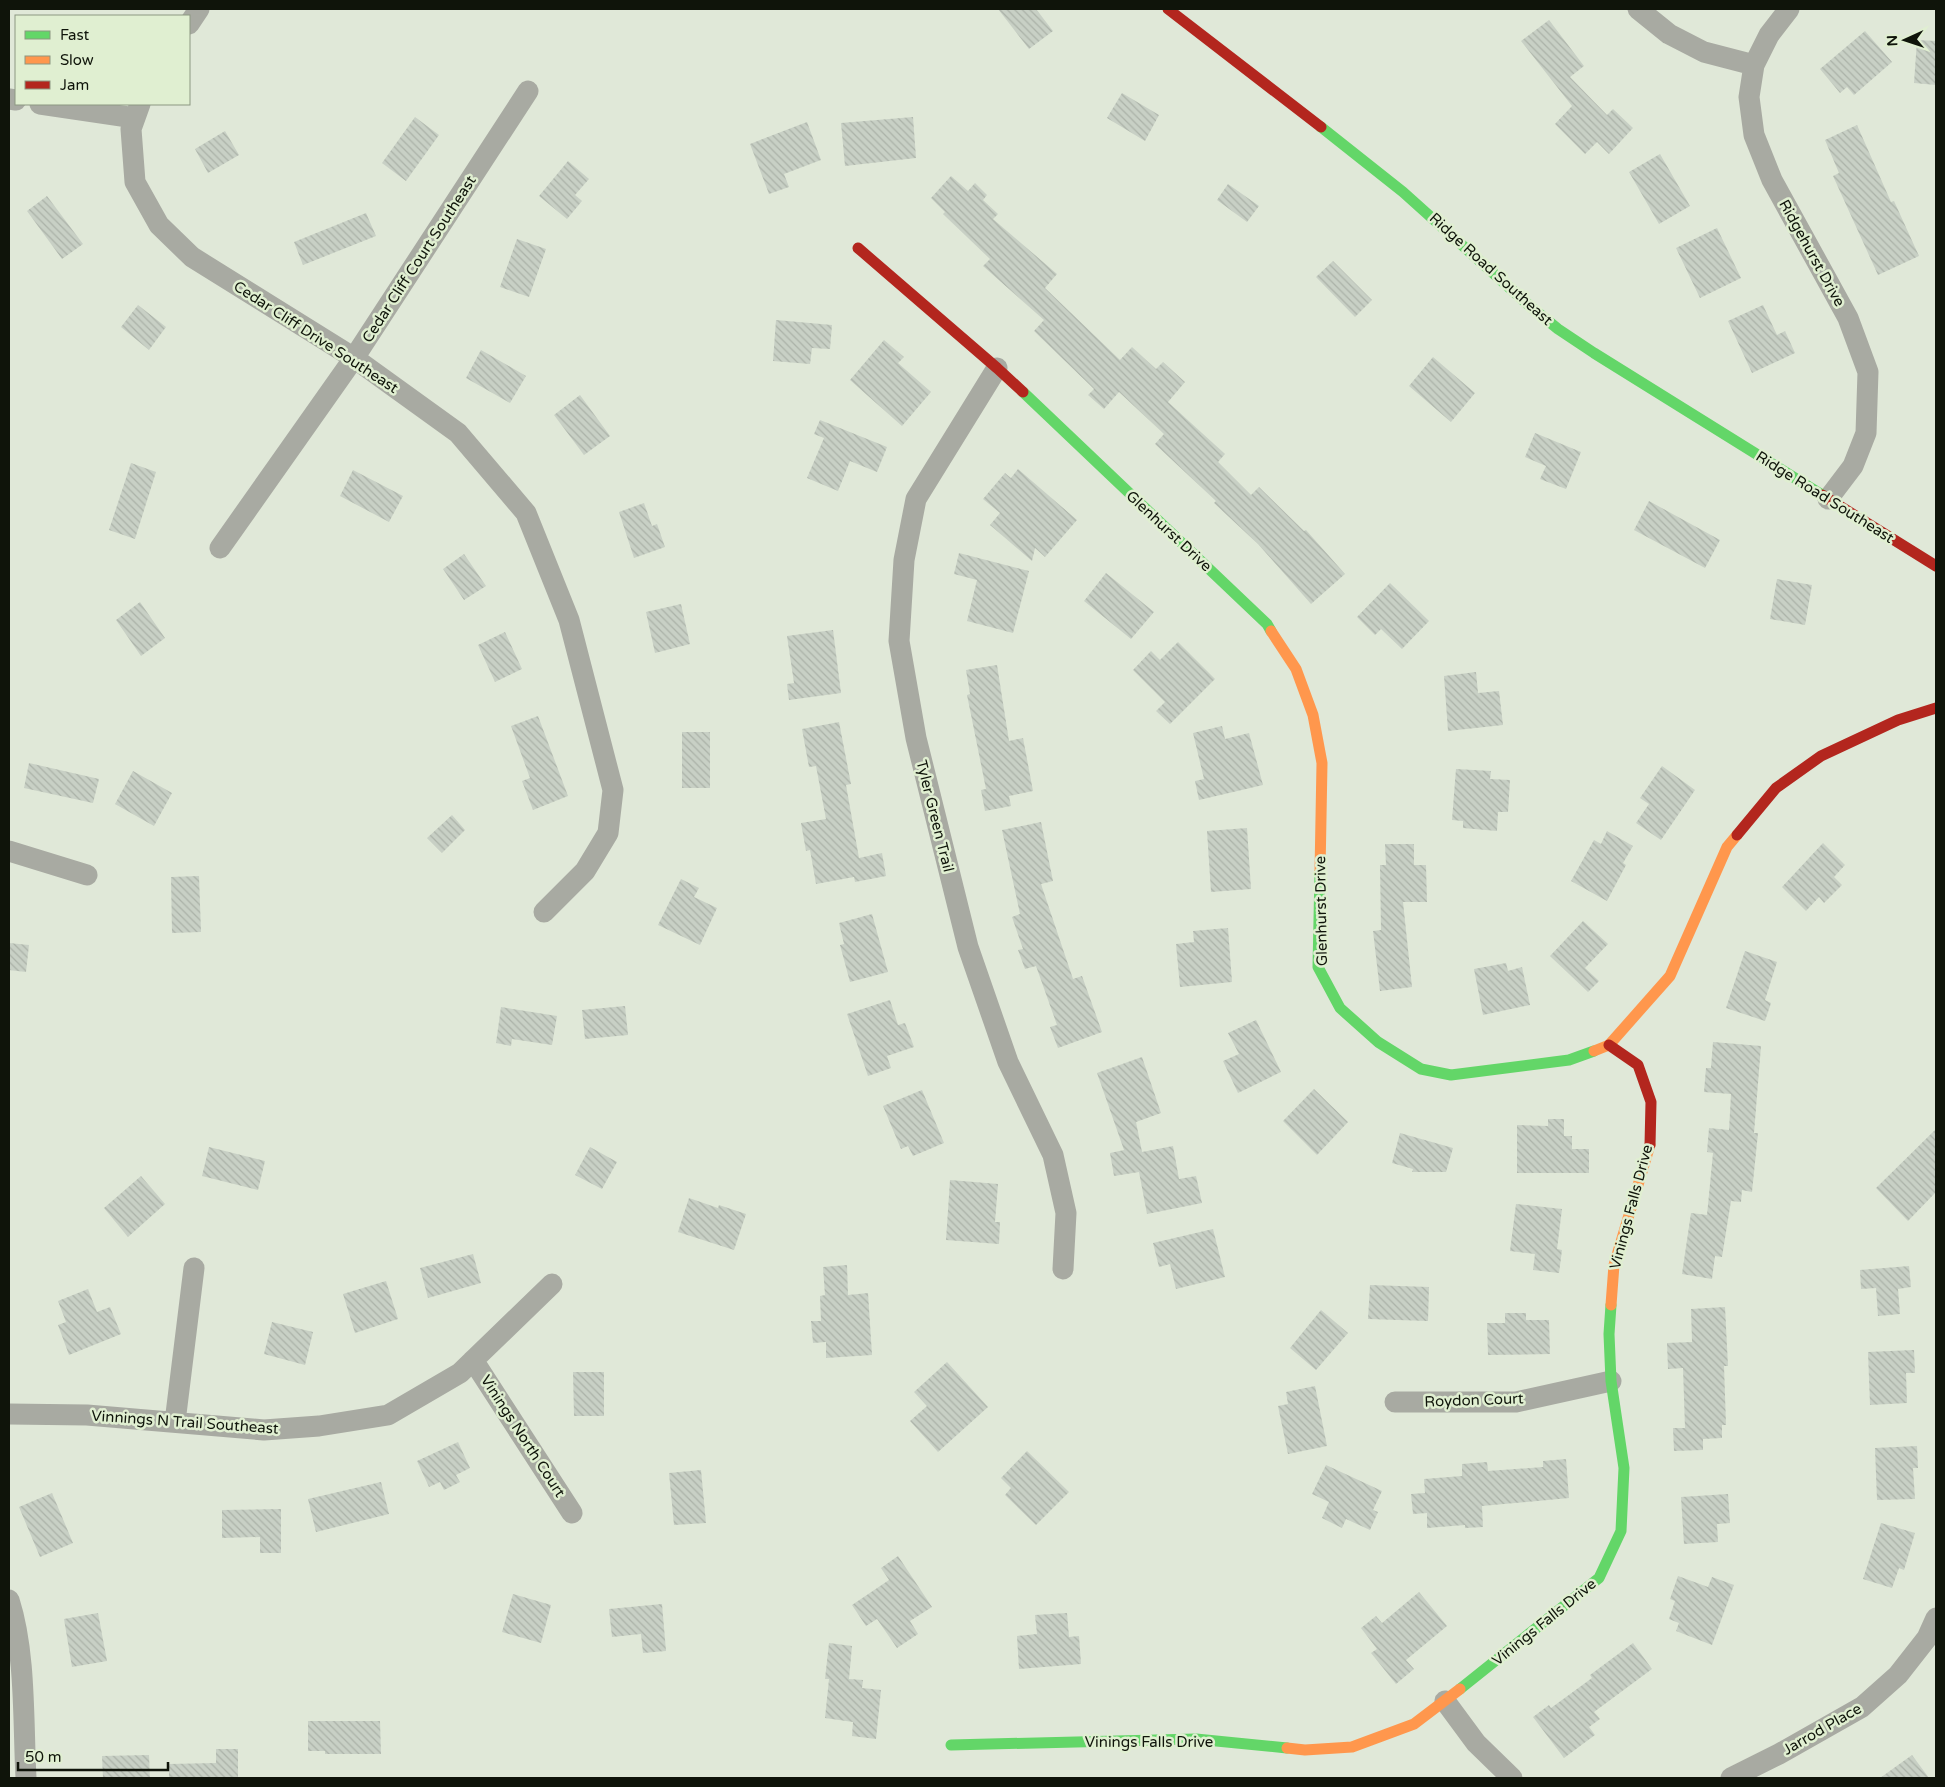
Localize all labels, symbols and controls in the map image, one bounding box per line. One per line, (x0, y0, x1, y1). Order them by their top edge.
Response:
legend (15, 15, 190, 105)
north arrow (1880, 15, 1930, 65)
text: Fast (60, 26, 90, 44)
text: N (1884, 35, 1901, 47)
text: Slow (60, 51, 94, 69)
text: Jam (60, 76, 89, 94)
street label: Cedar Cliff Court Southeast (358, 172, 480, 346)
street label: Ridgehurst Drive (1775, 196, 1849, 310)
street label: Ridge Road Southeast (1426, 209, 1556, 329)
street label: Cedar Cliff Drive Southeast (230, 277, 402, 397)
street label: Ridge Road Southeast (1753, 447, 1898, 547)
street label: Glenhurst Drive (1122, 487, 1216, 575)
street label: Tyler Green Trail (912, 758, 958, 874)
street label: Glenhurst Drive (1311, 856, 1331, 966)
street label: Vinings Falls Drive (1606, 1143, 1656, 1271)
street label: Vinings North Court (477, 1372, 569, 1501)
street label: Roydon Court (1424, 1389, 1524, 1411)
street label: Vinnings N Trail Southeast (91, 1406, 279, 1438)
street label: Vinings Falls Drive (1488, 1575, 1600, 1669)
street label: Jarrod Place (1779, 1699, 1865, 1759)
street label: Vinings Falls Drive (1085, 1733, 1213, 1751)
scale bar (18, 1740, 168, 1772)
text: 50 m (25, 1748, 62, 1766)

